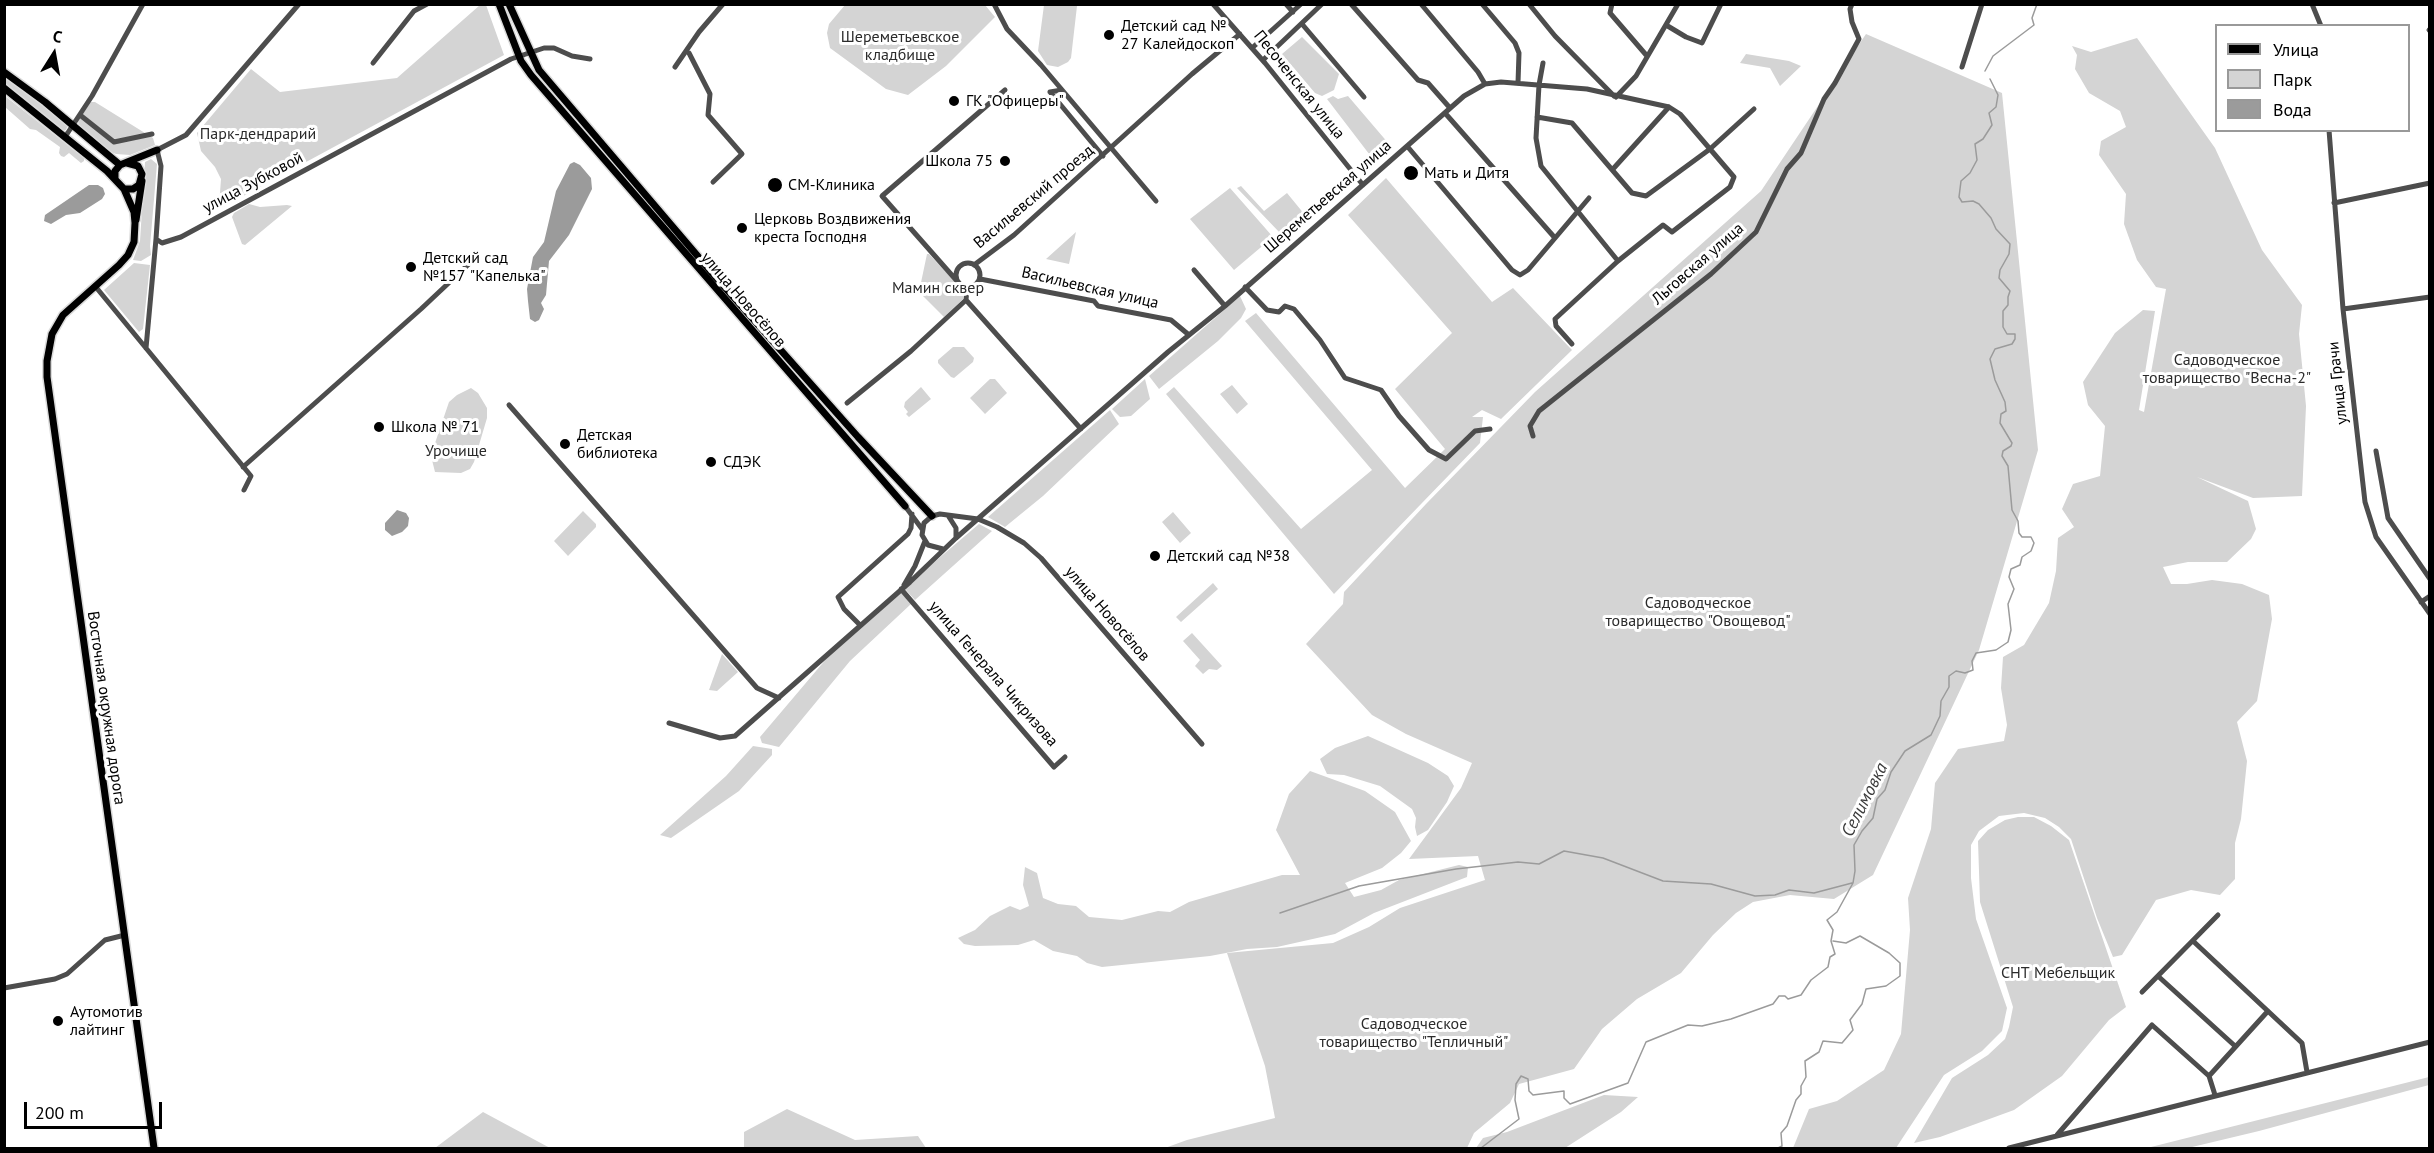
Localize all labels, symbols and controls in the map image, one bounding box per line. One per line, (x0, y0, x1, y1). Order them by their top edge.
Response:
place label: Детский сад № 27 Калейдоскоп (1121, 16, 1234, 54)
north arrow (24, 24, 84, 84)
legend (2215, 24, 2410, 132)
text: С (51, 26, 64, 47)
park label: Шереметьевское кладбище (841, 27, 959, 65)
street label: Песоченская улица (1249, 27, 1349, 143)
marker: Детский сад № 27 Калейдоскоп (1102, 28, 1116, 42)
text: Улица (2273, 38, 2319, 61)
text: Парк (2273, 68, 2312, 91)
place label: ГК "Офицеры" (966, 91, 1064, 111)
marker: ГК "Офицеры" (947, 94, 961, 108)
text: Вода (2273, 98, 2312, 121)
park label: Парк-дендрарий (200, 124, 316, 144)
street label: Шереметьевская улица (1260, 136, 1396, 258)
street label: Васильевский проезд (970, 141, 1098, 253)
street label: улица Зубковой (199, 148, 307, 218)
place label: Школа 75 (925, 151, 993, 171)
marker: Школа 75 (998, 154, 1012, 168)
place label: Мать и Дитя (1424, 163, 1509, 183)
marker: Мать и Дитя (1402, 164, 1420, 182)
place label: СМ-Клиника (788, 175, 875, 195)
marker: СМ-Клиника (766, 176, 784, 194)
place label: Церковь Воздвижения креста Господня (754, 209, 911, 247)
street label: Льговская улица (1648, 219, 1748, 309)
marker: Церковь Воздвижения креста Господня (735, 221, 749, 235)
place label: Детский сад №157 "Капелька" (423, 248, 546, 286)
street label: улица Новосёлов (696, 248, 790, 352)
marker: Детский сад №157 "Капелька" (404, 260, 418, 274)
street label: Васильевская улица (1020, 263, 1160, 313)
park label: Мамин сквер (892, 278, 984, 298)
street label: улица Грачи (2324, 340, 2352, 426)
park label: Садоводческое товарищество "Весна-2" (2143, 350, 2311, 388)
place label: Школа № 71 (391, 417, 479, 437)
marker: Школа № 71 (372, 420, 386, 434)
place label: Детская библиотека (577, 425, 658, 463)
marker: Детская библиотека (558, 437, 572, 451)
park label: Урочище (425, 441, 487, 461)
place label: СДЭК (723, 452, 761, 472)
marker: СДЭК (704, 455, 718, 469)
place label: Детский сад №38 (1167, 546, 1290, 566)
marker: Детский сад №38 (1148, 549, 1162, 563)
street label: улица Новосёлов (1060, 562, 1154, 666)
park label: Садоводческое товарищество "Овощевод" (1605, 593, 1791, 631)
street label: улица Генерала Чикризова (924, 597, 1062, 751)
street label: Восточная окружная дорога (83, 610, 129, 806)
water label: Селимовка (1837, 759, 1893, 841)
park label: СНТ Мебельщик (2001, 963, 2115, 983)
place label: Аутомотив лайтинг (70, 1002, 143, 1040)
marker: Аутомотив лайтинг (51, 1014, 65, 1028)
park label: Садоводческое товарищество "Тепличный" (1320, 1014, 1508, 1052)
scale bar (27, 1090, 165, 1128)
text: 200 m (35, 1101, 84, 1124)

